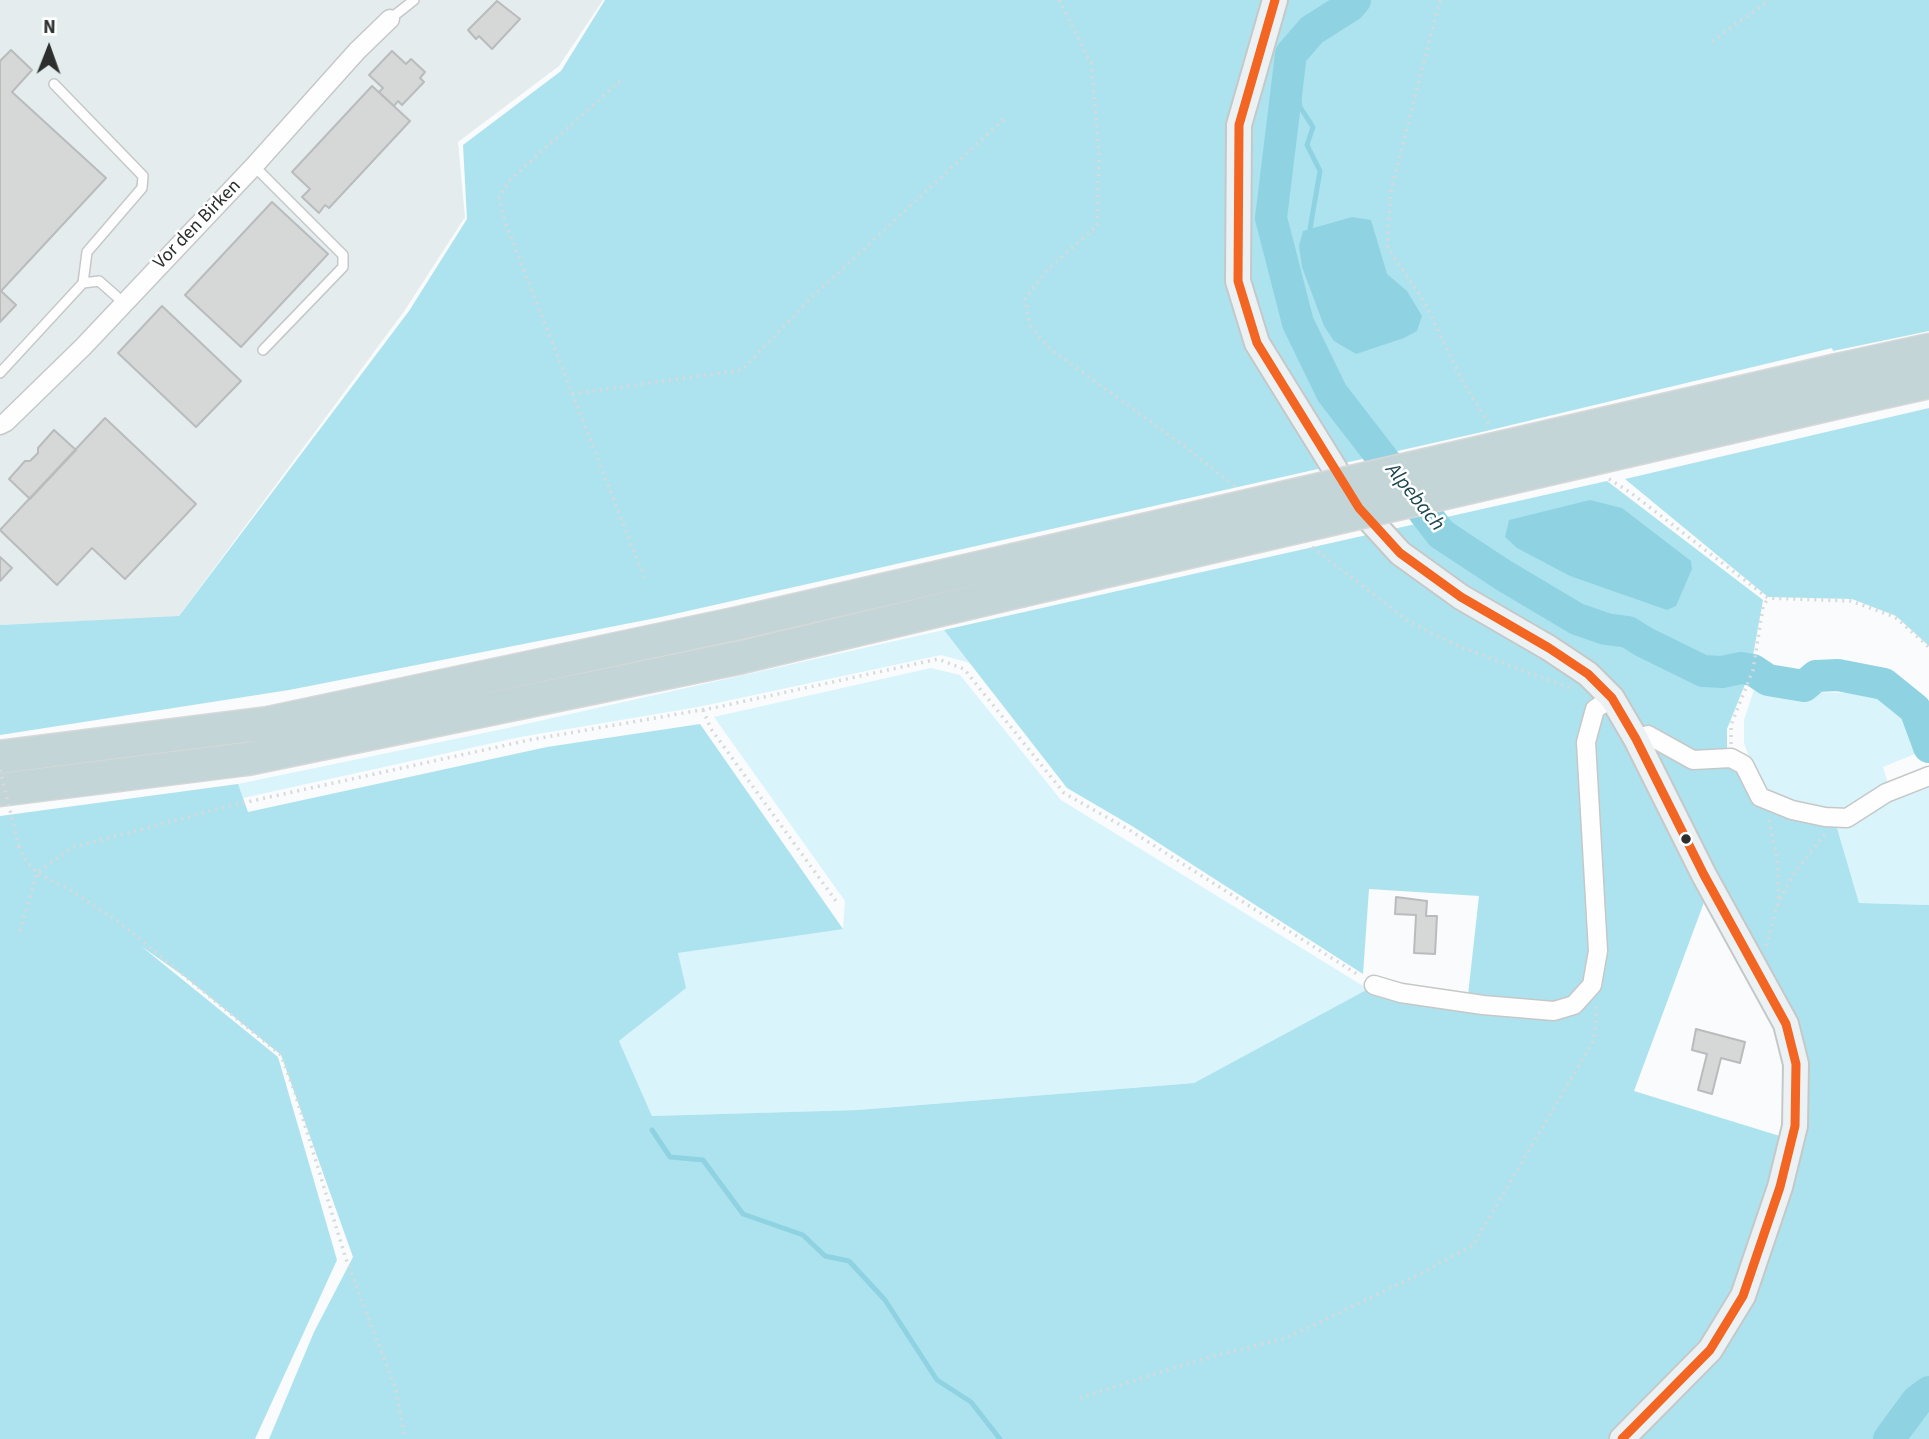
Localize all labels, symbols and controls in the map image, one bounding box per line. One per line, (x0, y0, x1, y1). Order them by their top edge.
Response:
north arrow (14, 14, 84, 84)
text: N (43, 14, 56, 41)
street label: Vor den Birken (150, 175, 246, 275)
water label: Alpebach (1379, 459, 1449, 537)
unlabelled marker (1679, 832, 1693, 846)

